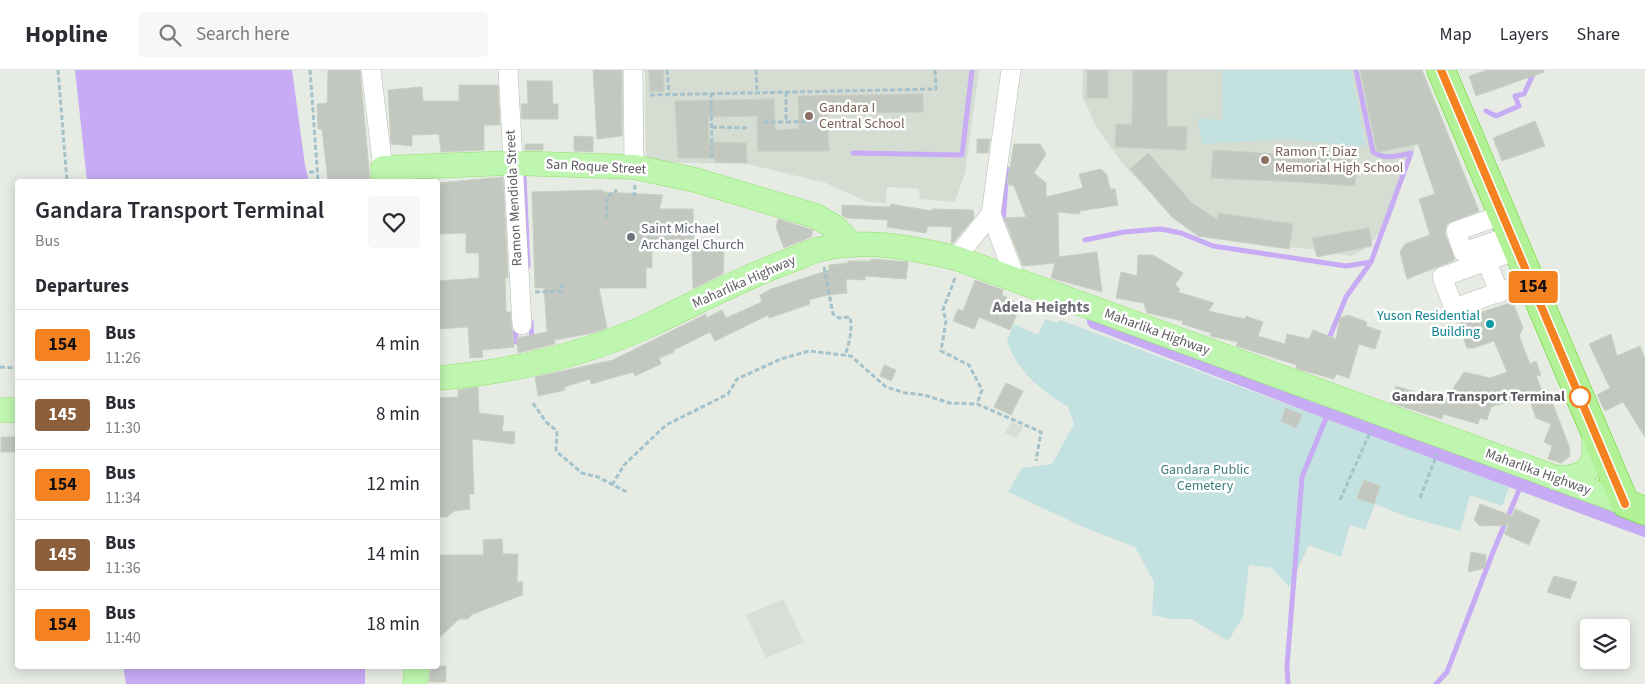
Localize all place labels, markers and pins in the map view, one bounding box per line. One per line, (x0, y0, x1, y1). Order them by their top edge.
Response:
place label: Gandara I Central School (819, 98, 905, 134)
marker: Gandara I Central School (803, 110, 815, 122)
place label: Ramon T. Diaz Memorial High School (1275, 142, 1404, 178)
marker: Ramon T. Diaz Memorial High School (1259, 154, 1271, 166)
place label: Saint Michael Archangel Church (641, 219, 744, 255)
marker: Saint Michael Archangel Church (625, 231, 637, 243)
place label: Yuson Residential Building (1376, 306, 1480, 342)
marker: Yuson Residential Building (1484, 318, 1496, 330)
marker: Gandara Transport Terminal (1569, 386, 1591, 408)
place label: Gandara Transport Terminal (1392, 387, 1565, 407)

